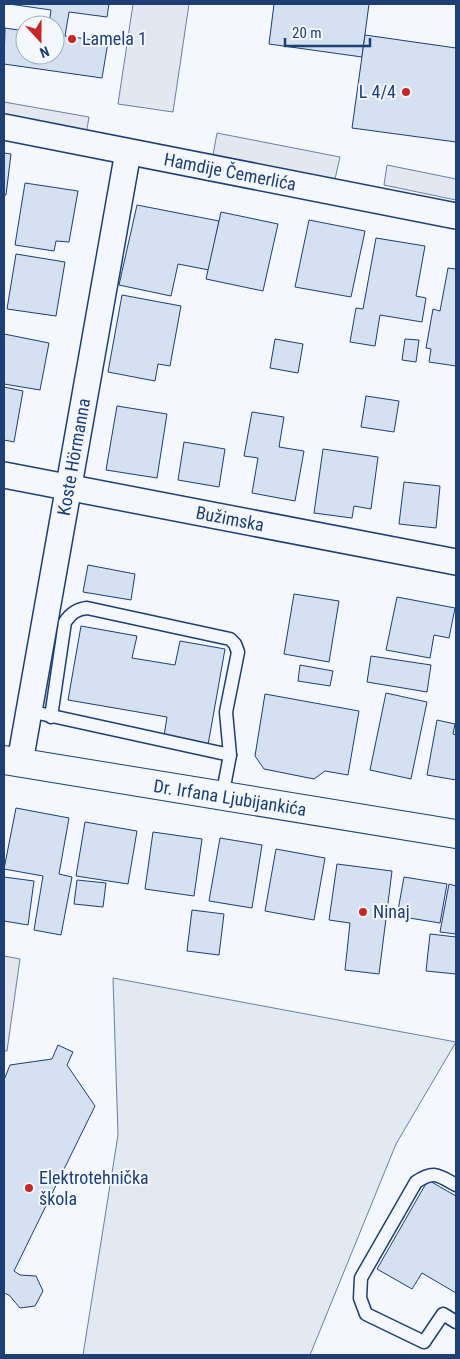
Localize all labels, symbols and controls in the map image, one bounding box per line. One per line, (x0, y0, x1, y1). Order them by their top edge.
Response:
north arrow (15, 15, 65, 65)
scale bar (285, 15, 370, 47)
text: 20 m (292, 24, 322, 42)
place label: Lamela 1 (82, 28, 147, 49)
marker: Lamela 1 (66, 33, 78, 45)
text: N (38, 43, 52, 61)
place label: L 4/4 (359, 81, 396, 102)
marker: L 4/4 (400, 86, 412, 98)
street label: Hamdije Čemerlića (162, 148, 298, 195)
street label: Koste Hörmanna (53, 397, 94, 517)
street label: Bužimska (194, 502, 266, 535)
street label: Dr. Irfana Ljubijankića (152, 775, 308, 820)
place label: Ninaj (373, 901, 410, 922)
marker: Ninaj (357, 906, 369, 918)
place label: Elektrotehnička škola (39, 1167, 149, 1209)
marker: Elektrotehnička škola (23, 1182, 35, 1194)

